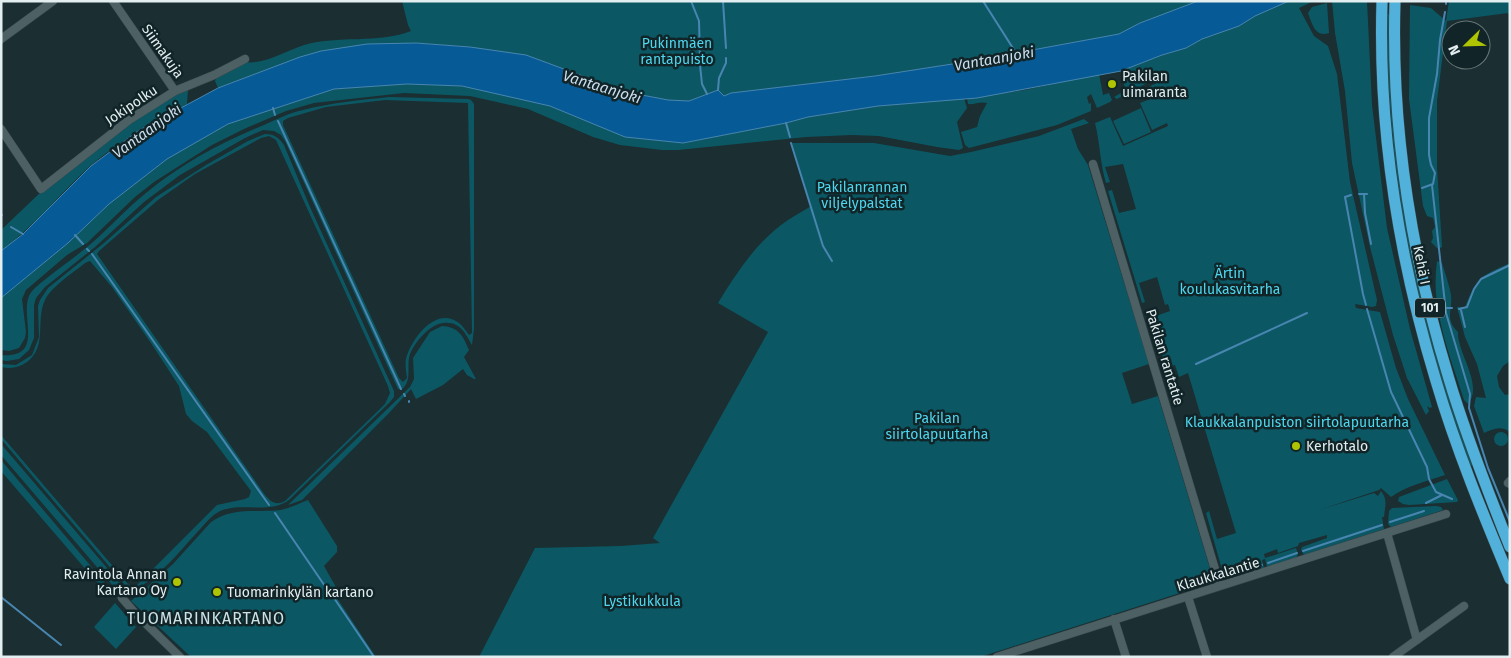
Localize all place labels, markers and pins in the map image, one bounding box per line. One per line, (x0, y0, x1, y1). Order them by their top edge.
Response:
place label: Pakilan uimaranta (1122, 68, 1187, 101)
marker: Pakilan uimaranta (1106, 78, 1118, 90)
place label: Kerhotalo (1306, 438, 1368, 455)
marker: Kerhotalo (1290, 440, 1302, 452)
place label: Ravintola Annan Kartano Oy (64, 566, 167, 599)
marker: Ravintola Annan Kartano Oy (171, 576, 183, 588)
place label: Tuomarinkylän kartano (227, 584, 374, 601)
marker: Tuomarinkylän kartano (211, 586, 223, 598)

